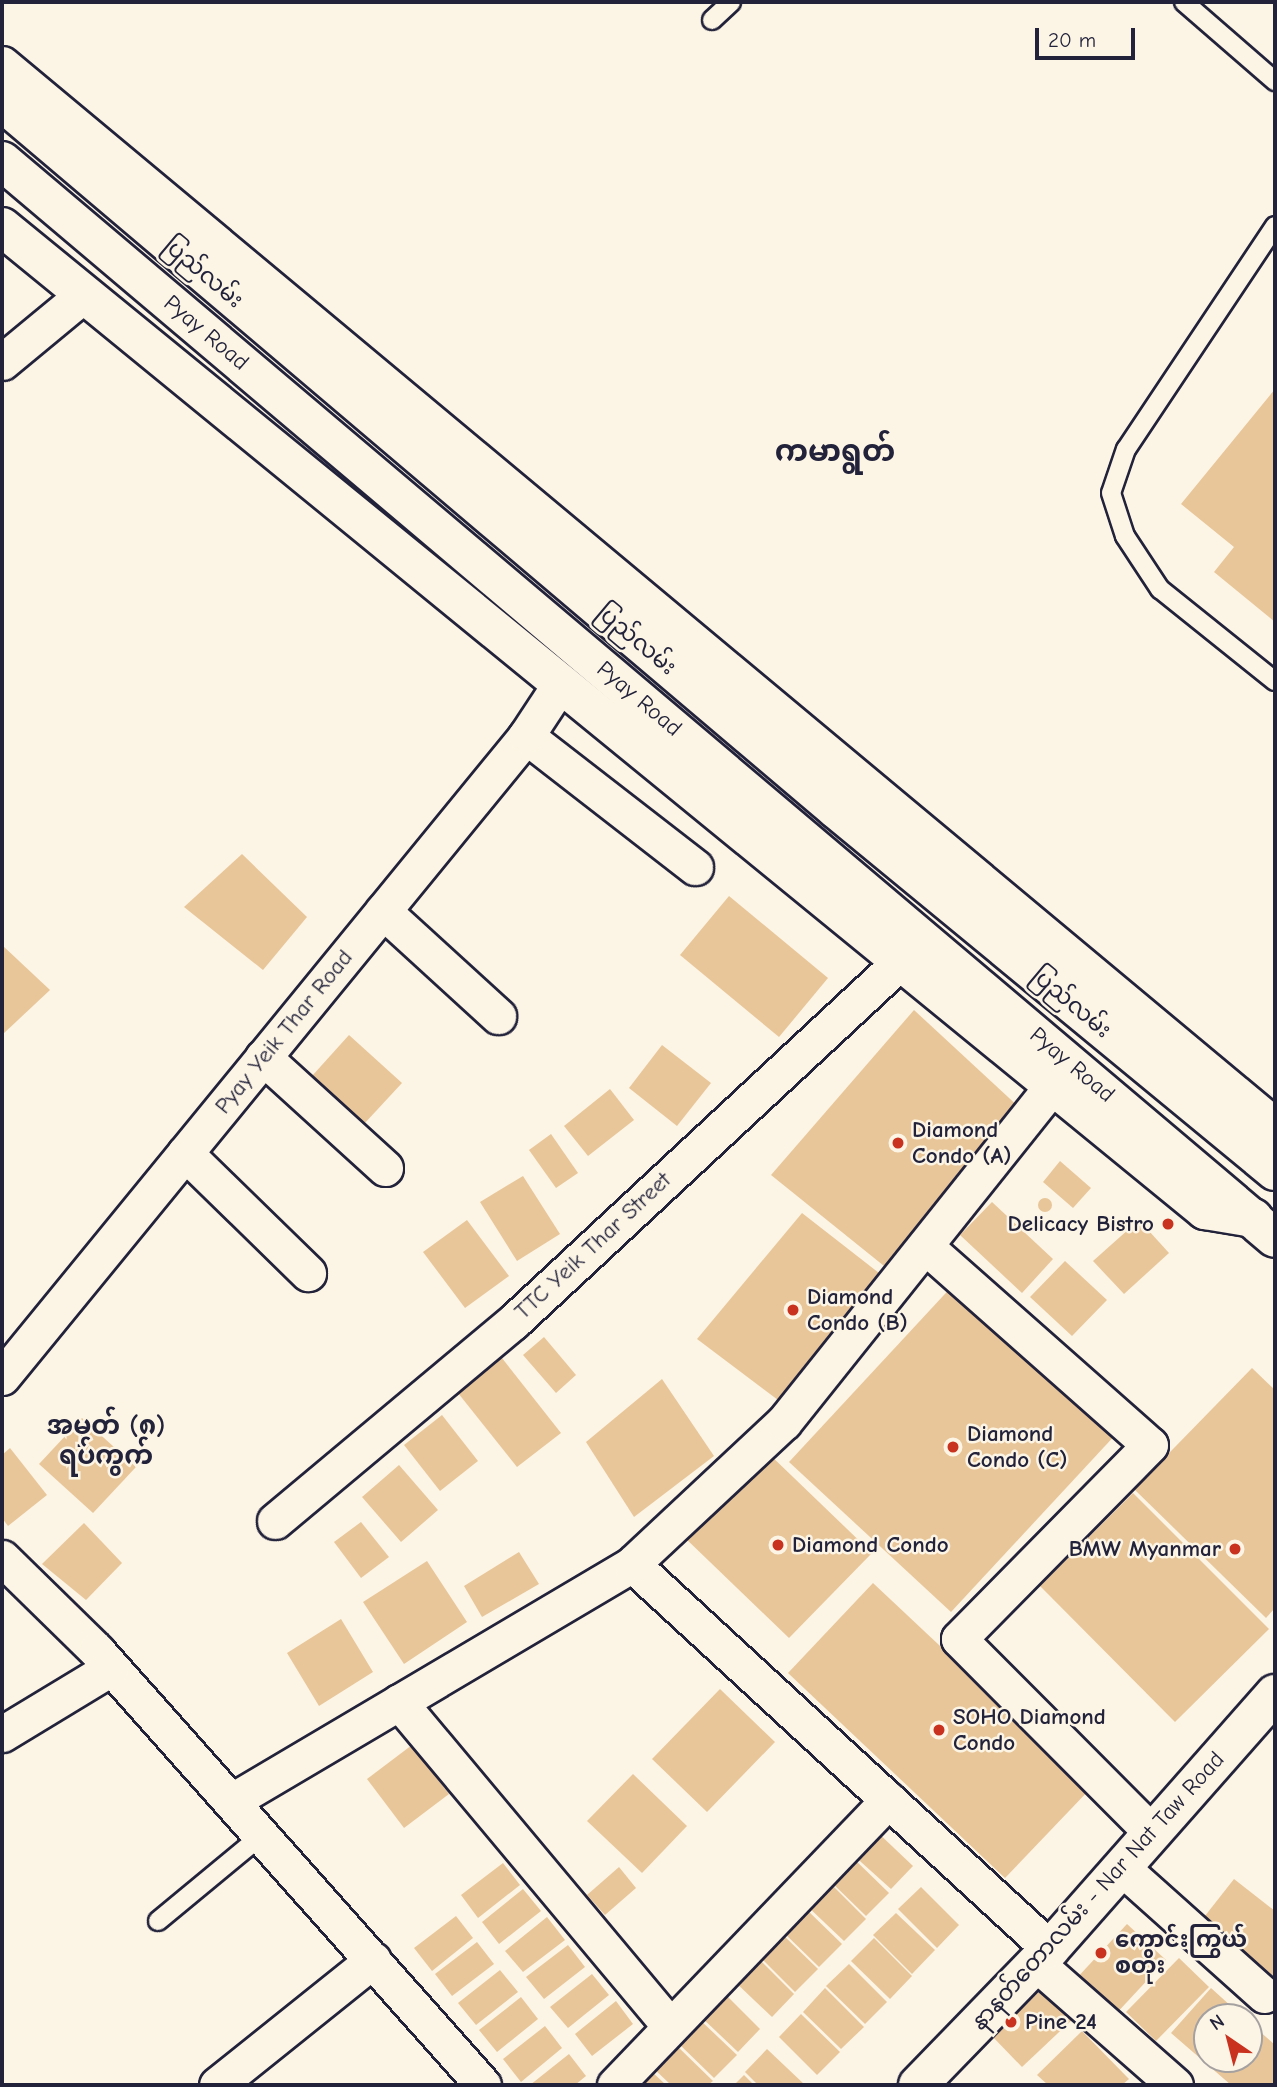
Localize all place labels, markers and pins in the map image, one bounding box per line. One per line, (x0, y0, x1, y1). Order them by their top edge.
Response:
place label: Diamond Condo (A) (912, 1116, 1011, 1170)
marker: Diamond Condo (A) (890, 1135, 906, 1151)
place label: Delicacy Bistro (1008, 1210, 1154, 1238)
marker: Delicacy Bistro (1160, 1216, 1176, 1232)
place label: Diamond Condo (B) (807, 1283, 908, 1337)
marker: Diamond Condo (B) (785, 1302, 801, 1318)
place label: Diamond Condo (C) (967, 1420, 1068, 1474)
marker: Diamond Condo (C) (945, 1439, 961, 1455)
place label: Diamond Condo (792, 1531, 949, 1559)
place label: BMW Myanmar (1069, 1535, 1221, 1563)
marker: Diamond Condo (770, 1537, 786, 1553)
marker: BMW Myanmar (1227, 1541, 1243, 1557)
place label: SOHO Diamond Condo (953, 1703, 1106, 1757)
marker: SOHO Diamond Condo (931, 1722, 947, 1738)
place label: ကောင်းကြွယ် စတိုး (1115, 1926, 1247, 1980)
marker: ကောင်းကြွယ် စတိုး (1093, 1945, 1109, 1961)
place label: Pine 24 (1025, 2008, 1097, 2036)
marker: Pine 24 (1003, 2014, 1019, 2030)

